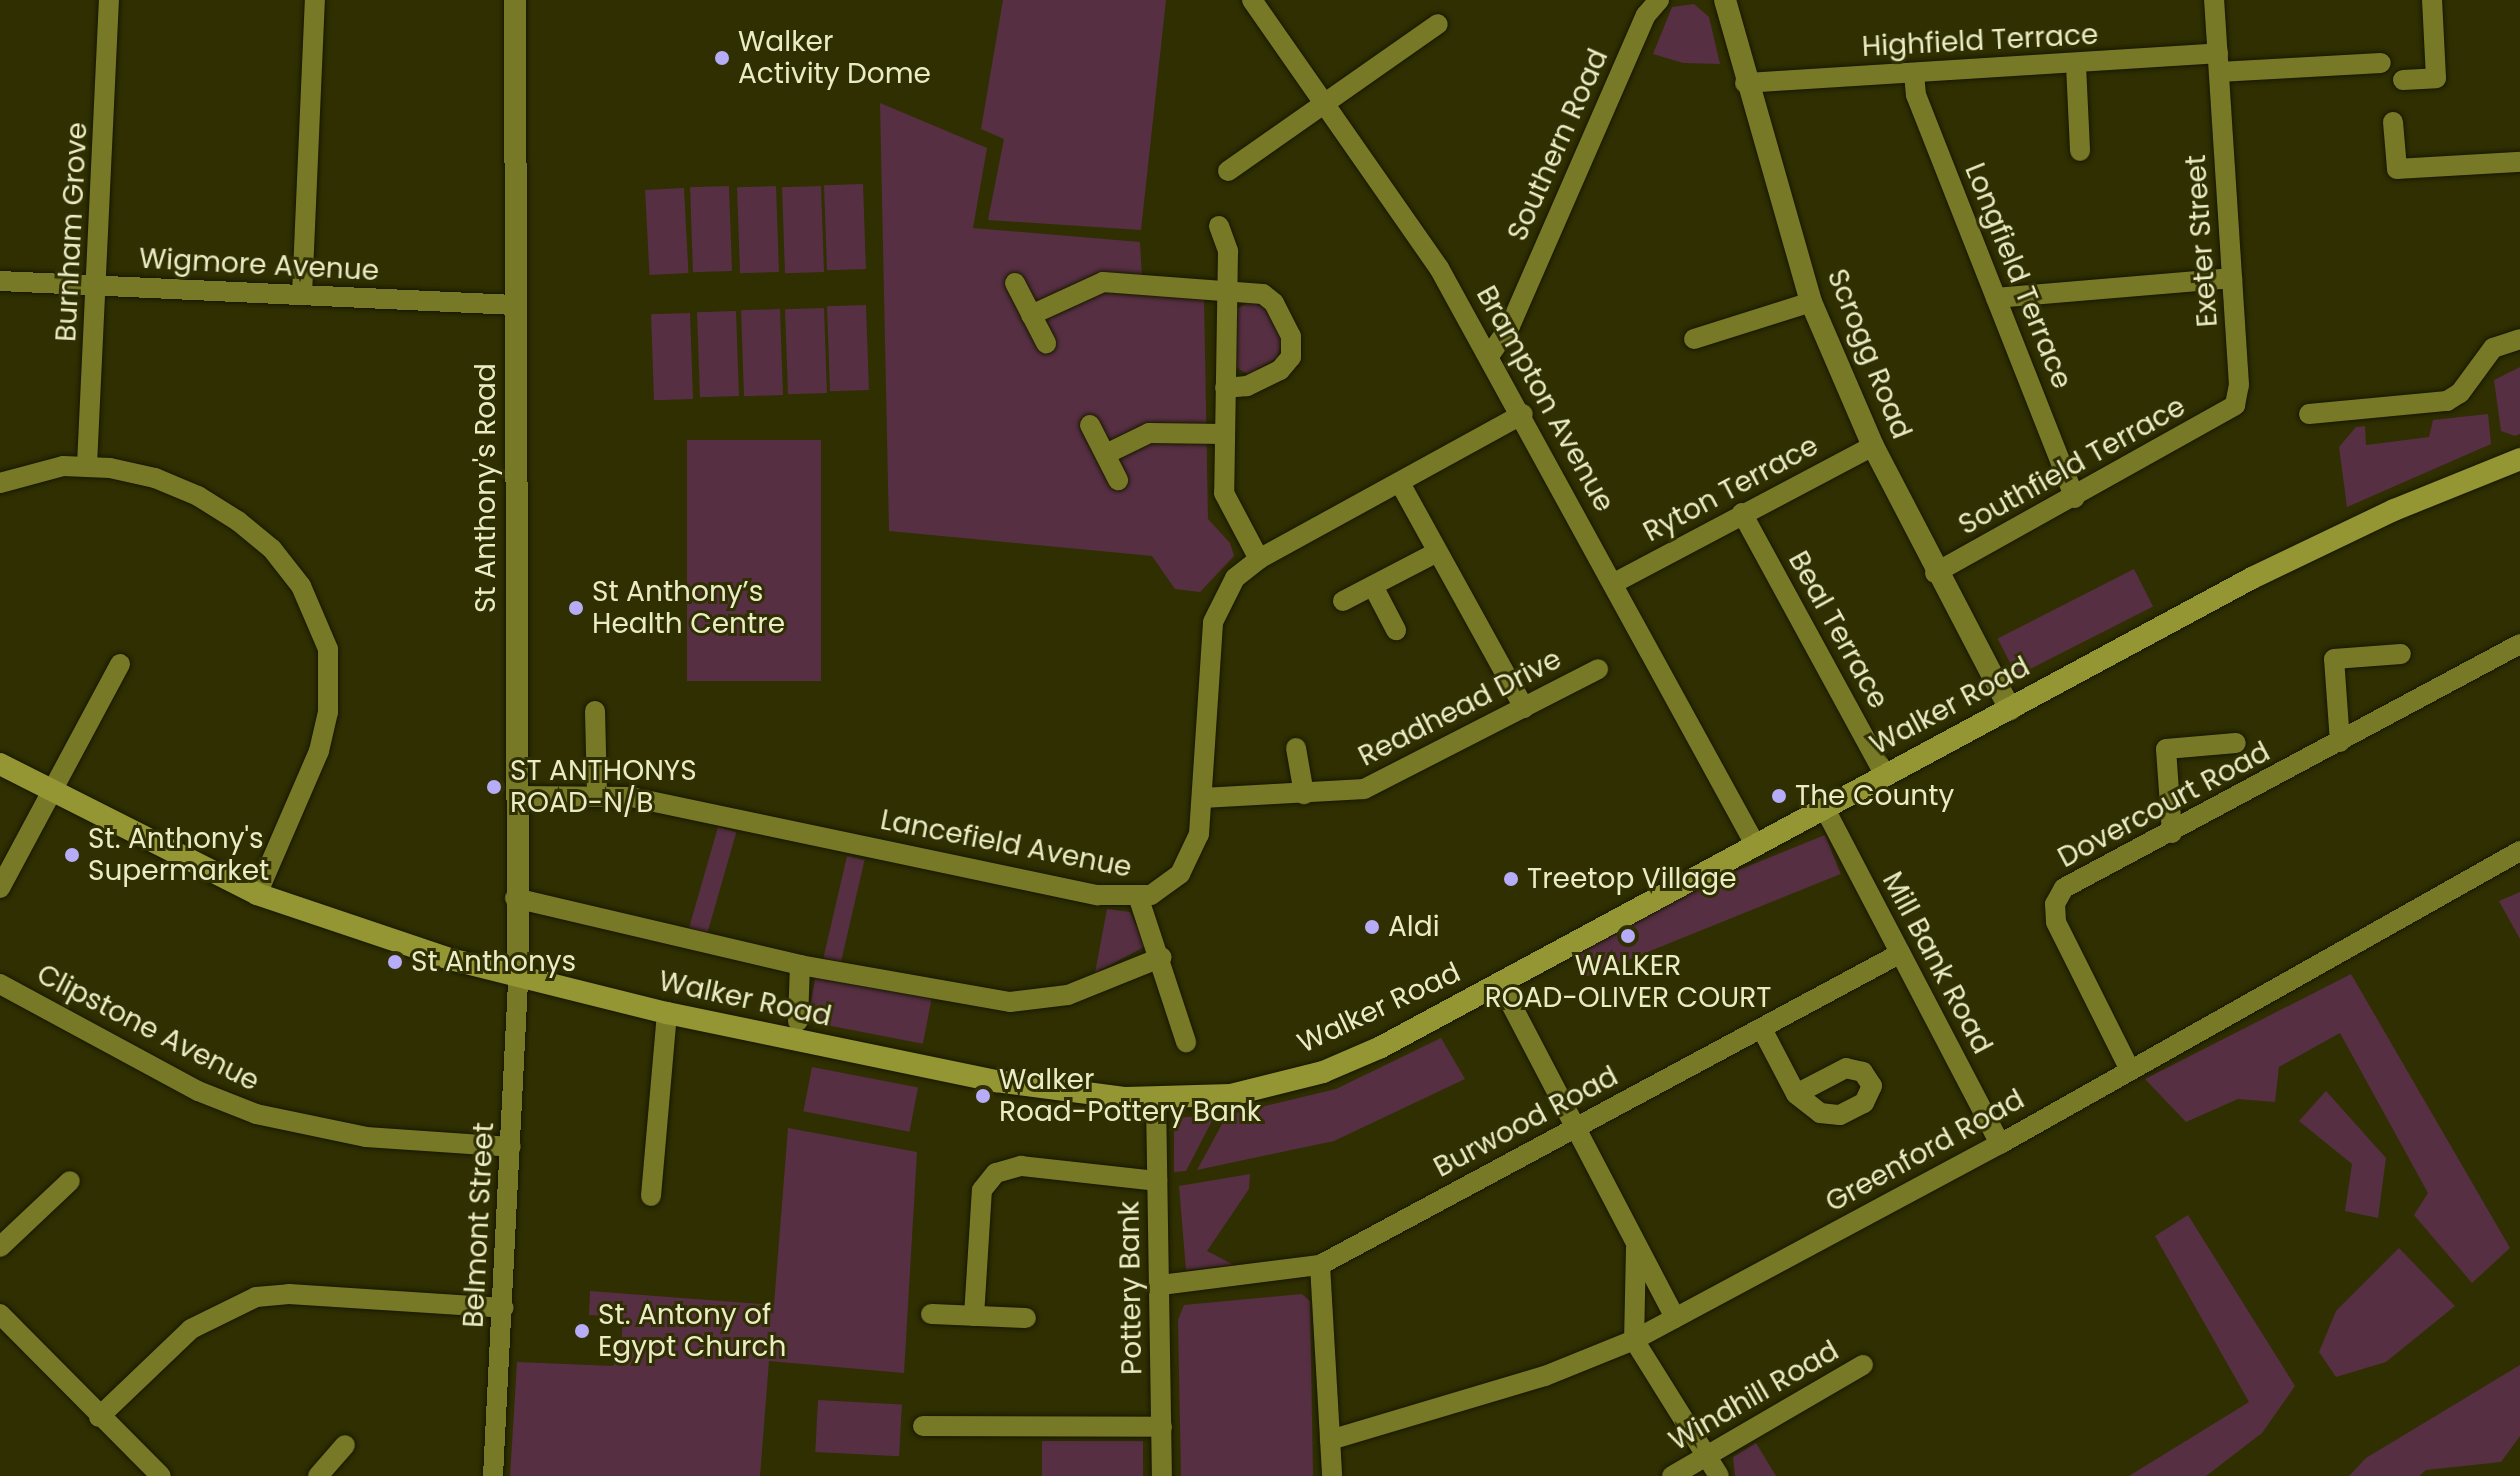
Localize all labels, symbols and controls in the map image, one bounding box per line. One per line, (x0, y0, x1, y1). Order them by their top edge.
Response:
street label: Highfield Terrace (1861, 18, 2099, 64)
place label: Walker Activity Dome (738, 25, 931, 91)
street label: Southern Road (1501, 44, 1615, 246)
marker: Walker Activity Dome (713, 49, 731, 67)
street label: Burnham Grove (49, 121, 95, 343)
street label: Exeter Street (2179, 154, 2225, 328)
street label: Longfield Terrace (1957, 158, 2079, 394)
street label: Wigmore Avenue (138, 242, 380, 288)
street label: Scrogg Road (1820, 264, 1918, 444)
street label: Brampton Avenue (1469, 280, 1621, 518)
street label: St Anthony's Road (469, 363, 503, 613)
street label: Southfield Terrace (1953, 390, 2191, 542)
street label: Ryton Terrace (1638, 429, 1824, 549)
street label: Beal Terrace (1781, 546, 1895, 714)
place label: St Anthony’s Health Centre (592, 575, 785, 641)
marker: St Anthony’s Health Centre (567, 599, 585, 617)
street label: Readhead Drive (1353, 642, 1567, 774)
street label: Walker Road (1865, 650, 2035, 762)
street label: Dovercourt Road (2052, 735, 2276, 875)
place label: ST ANTHONYS ROAD-N/B (510, 754, 697, 820)
marker: ST ANTHONYS ROAD-N/B (485, 778, 503, 796)
place label: The County (1795, 779, 1954, 813)
marker: The County (1770, 787, 1788, 805)
street label: Lancefield Avenue (878, 803, 1134, 885)
place label: St. Anthony's Supermarket (88, 822, 269, 888)
marker: St. Anthony's Supermarket (63, 846, 81, 864)
place label: Treetop Village (1527, 862, 1737, 896)
street label: Mill Bank Road (1875, 866, 1999, 1060)
marker: Treetop Village (1502, 870, 1520, 888)
place label: Aldi (1388, 910, 1440, 944)
marker: Aldi (1363, 918, 1381, 936)
marker: WALKER ROAD-OLIVER COURT (1619, 927, 1637, 945)
place label: St Anthonys (411, 945, 576, 979)
place label: WALKER ROAD-OLIVER COURT (1485, 949, 1771, 1015)
marker: St Anthonys (386, 953, 404, 971)
street label: Walker Road (1292, 956, 1466, 1060)
street label: Clipstone Avenue (31, 957, 265, 1099)
street label: Walker Road (656, 964, 834, 1034)
street label: Burwood Road (1428, 1059, 1624, 1185)
place label: Walker Road-Pottery Bank (999, 1063, 1261, 1129)
street label: Greenford Road (1820, 1083, 2030, 1219)
marker: Walker Road-Pottery Bank (974, 1087, 992, 1105)
street label: Belmont Street (457, 1121, 501, 1329)
street label: Pottery Bank (1113, 1201, 1149, 1375)
place label: St. Antony of Egypt Church (598, 1298, 786, 1364)
marker: St. Antony of Egypt Church (573, 1322, 591, 1340)
street label: Windhill Road (1663, 1334, 1845, 1458)

